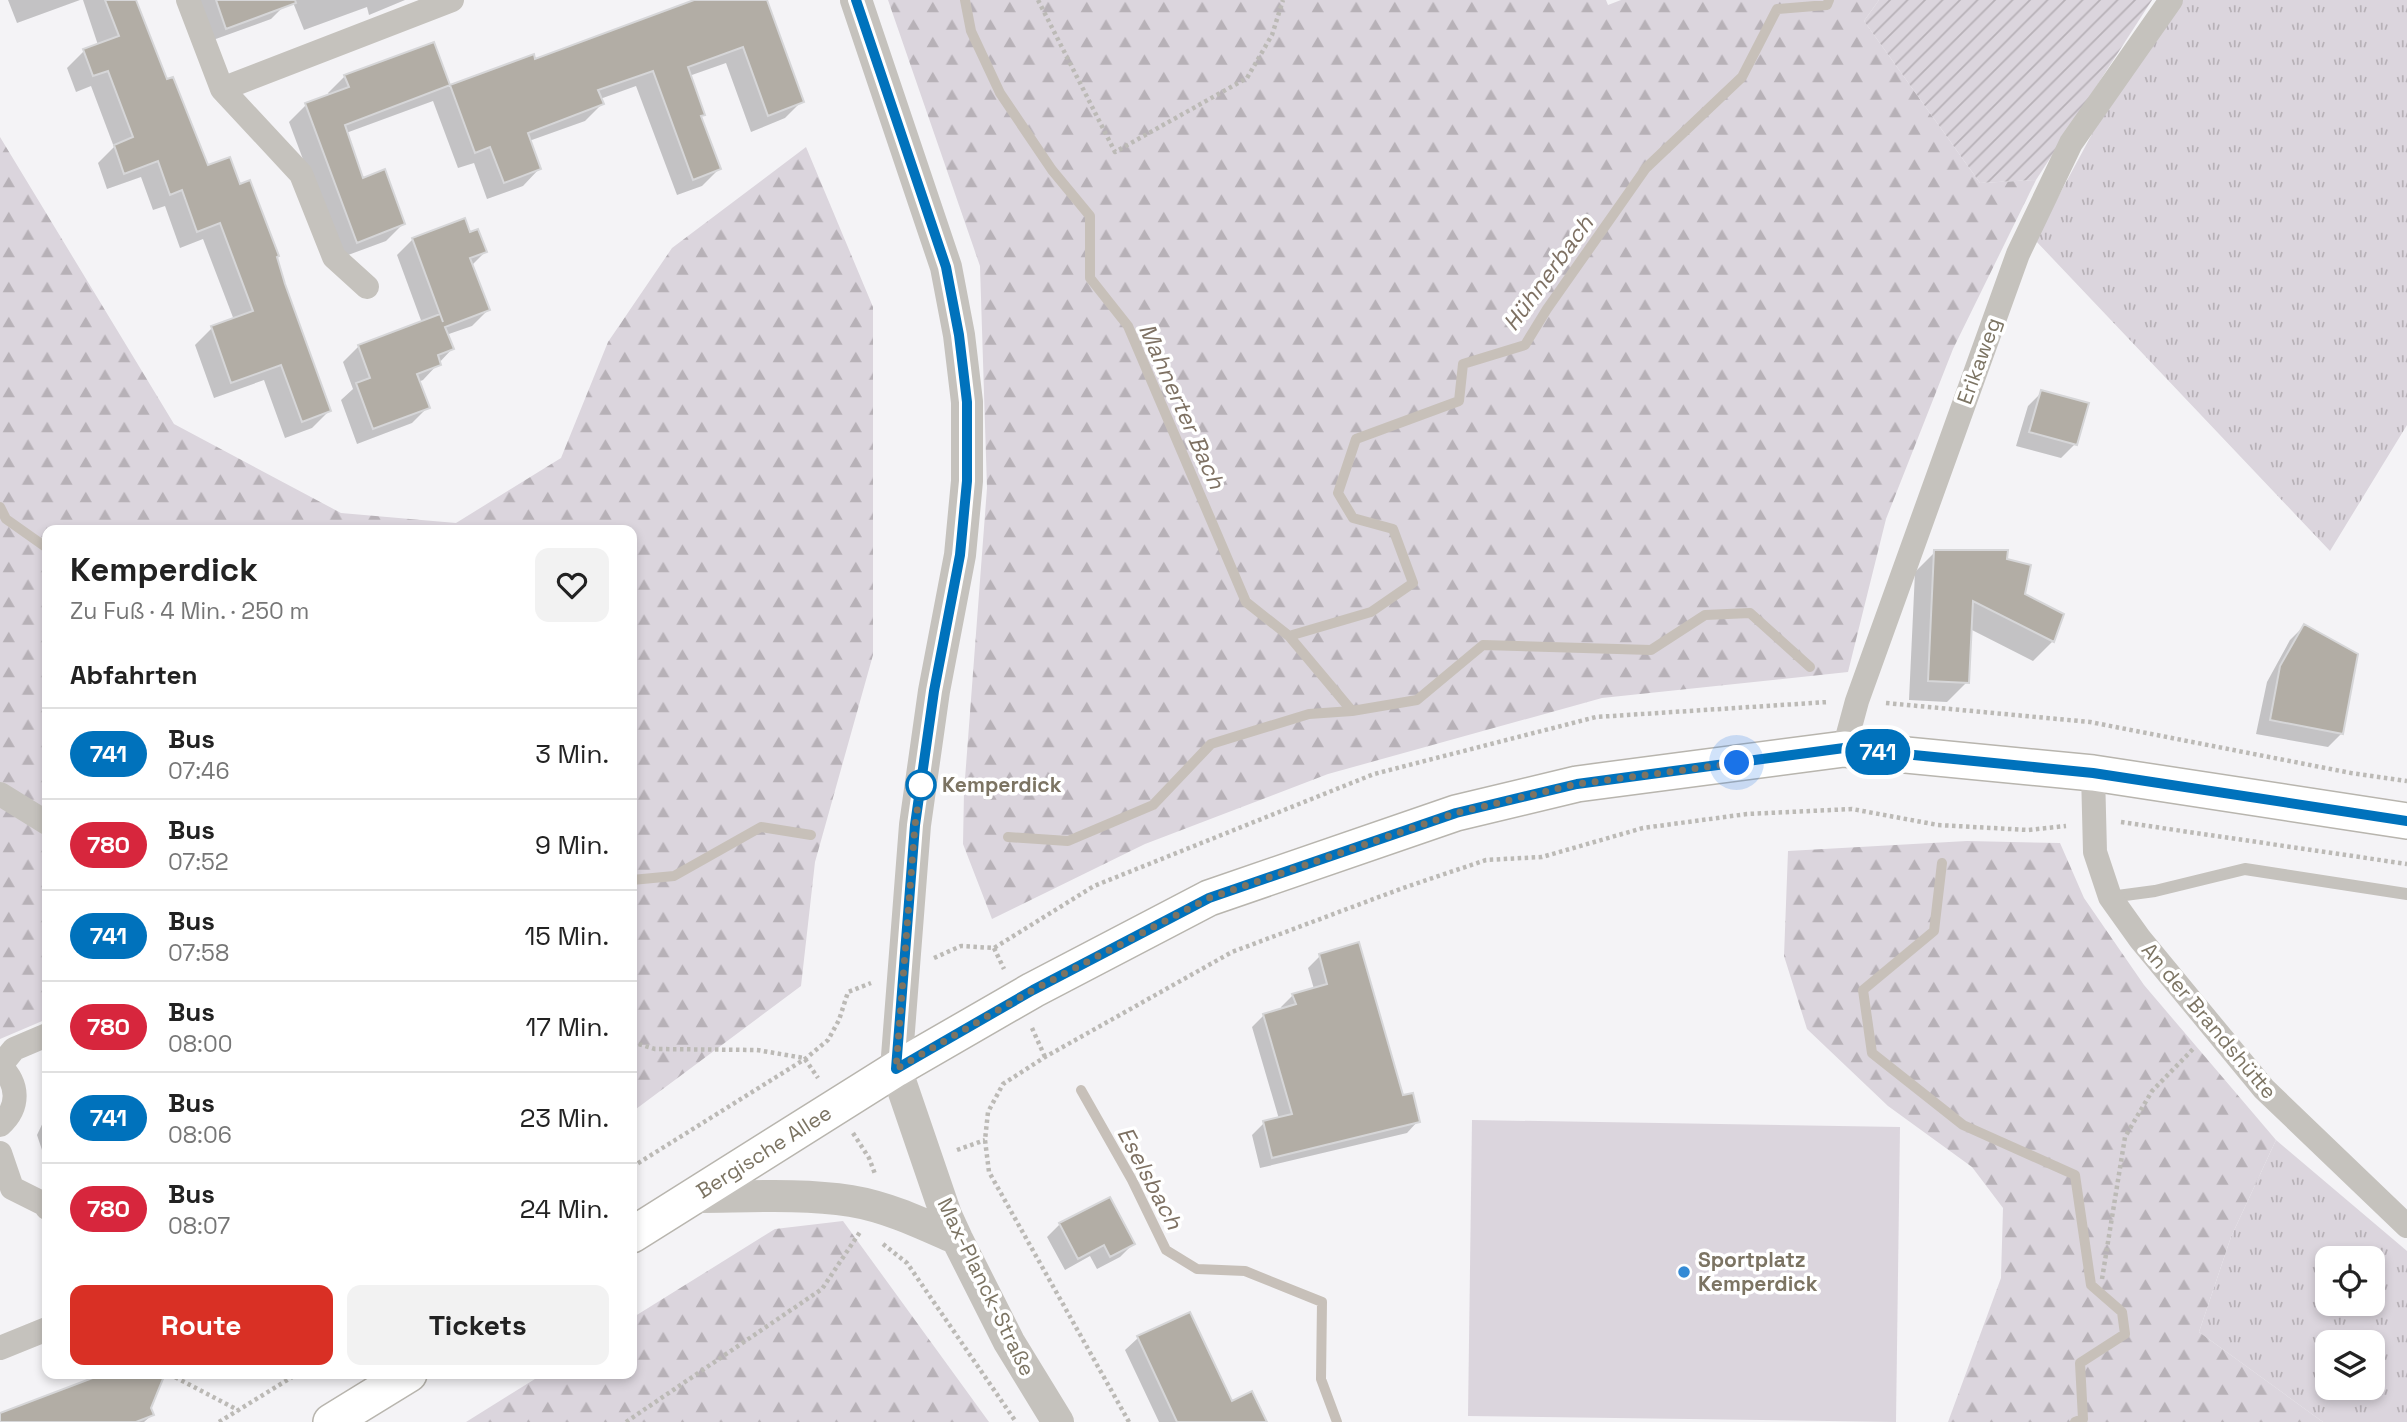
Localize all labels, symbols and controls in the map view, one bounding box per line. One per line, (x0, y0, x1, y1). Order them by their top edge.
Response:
water label: Hühnerbach (1496, 209, 1600, 337)
street label: Erikaweg (1950, 314, 2007, 408)
water label: Mahnerter Bach (1132, 319, 1232, 494)
button: heart (535, 548, 609, 622)
text: Kemperdick (70, 549, 258, 591)
text: Zu Fuß · 4 Min. · 250 m (70, 596, 309, 626)
text: Abfahrten (70, 658, 198, 692)
text: Bus (168, 722, 215, 756)
line badge: 741 (1838, 729, 1918, 775)
text: 741 (1859, 736, 1897, 767)
text: 3 Min. (535, 737, 609, 771)
text: 741 (90, 738, 127, 769)
your location (1719, 745, 1754, 780)
text: 07:46 (168, 756, 230, 786)
marker: Kemperdick (906, 770, 936, 800)
place label: Kemperdick (942, 771, 1062, 798)
text: Bus (168, 813, 215, 847)
text: 9 Min. (535, 828, 609, 862)
text: 780 (87, 829, 130, 860)
text: 07:52 (168, 847, 229, 877)
text: Bus (168, 904, 215, 938)
text: 15 Min. (524, 919, 609, 953)
text: 741 (90, 920, 127, 951)
street label: An der Brandshütte (2136, 937, 2283, 1104)
text: 07:58 (168, 938, 229, 968)
text: Bus (168, 995, 215, 1029)
text: 17 Min. (525, 1010, 609, 1044)
text: 780 (87, 1011, 130, 1042)
text: 08:00 (168, 1029, 232, 1059)
text: Bus (168, 1086, 215, 1120)
street label: Bergische Allee (691, 1099, 837, 1204)
text: 23 Min. (520, 1101, 609, 1135)
text: 741 (90, 1102, 127, 1133)
text: 08:06 (168, 1120, 232, 1150)
water label: Eselsbach (1110, 1121, 1190, 1235)
text: Bus (168, 1177, 215, 1211)
text: 24 Min. (520, 1192, 609, 1226)
text: 780 (87, 1193, 130, 1224)
street label: Max-Planck-Straße (932, 1193, 1041, 1380)
text: 08:07 (168, 1211, 230, 1241)
place label: Sportplatz Kemperdick (1698, 1246, 1818, 1297)
map controls (2315, 1246, 2385, 1400)
button: locate (2315, 1246, 2385, 1316)
marker: Sportplatz Kemperdick (1676, 1264, 1692, 1280)
button: Route (70, 1285, 333, 1365)
button: Tickets (347, 1285, 609, 1365)
button: layers (2315, 1330, 2385, 1400)

